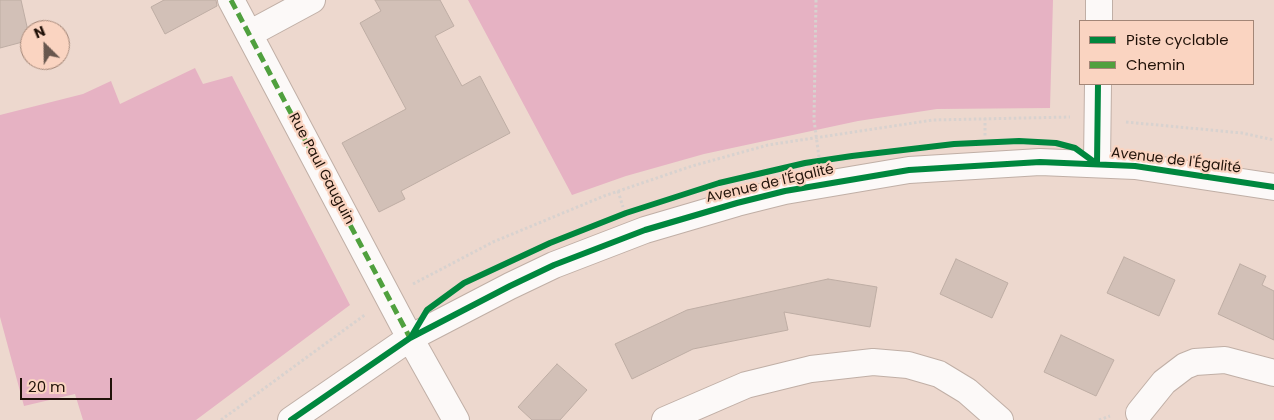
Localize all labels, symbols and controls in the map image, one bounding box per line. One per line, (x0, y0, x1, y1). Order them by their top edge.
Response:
north arrow (20, 20, 70, 70)
legend (1079, 20, 1254, 85)
text: N (31, 21, 48, 43)
text: Piste cyclable (1126, 29, 1229, 50)
text: Chemin (1126, 54, 1185, 75)
street label: Rue Paul Gauguin (285, 110, 357, 228)
street label: Avenue de l'Égalité (1110, 145, 1242, 177)
street label: Avenue de l'Égalité (704, 161, 836, 207)
scale bar (22, 368, 115, 400)
text: 20 m (28, 376, 66, 397)

